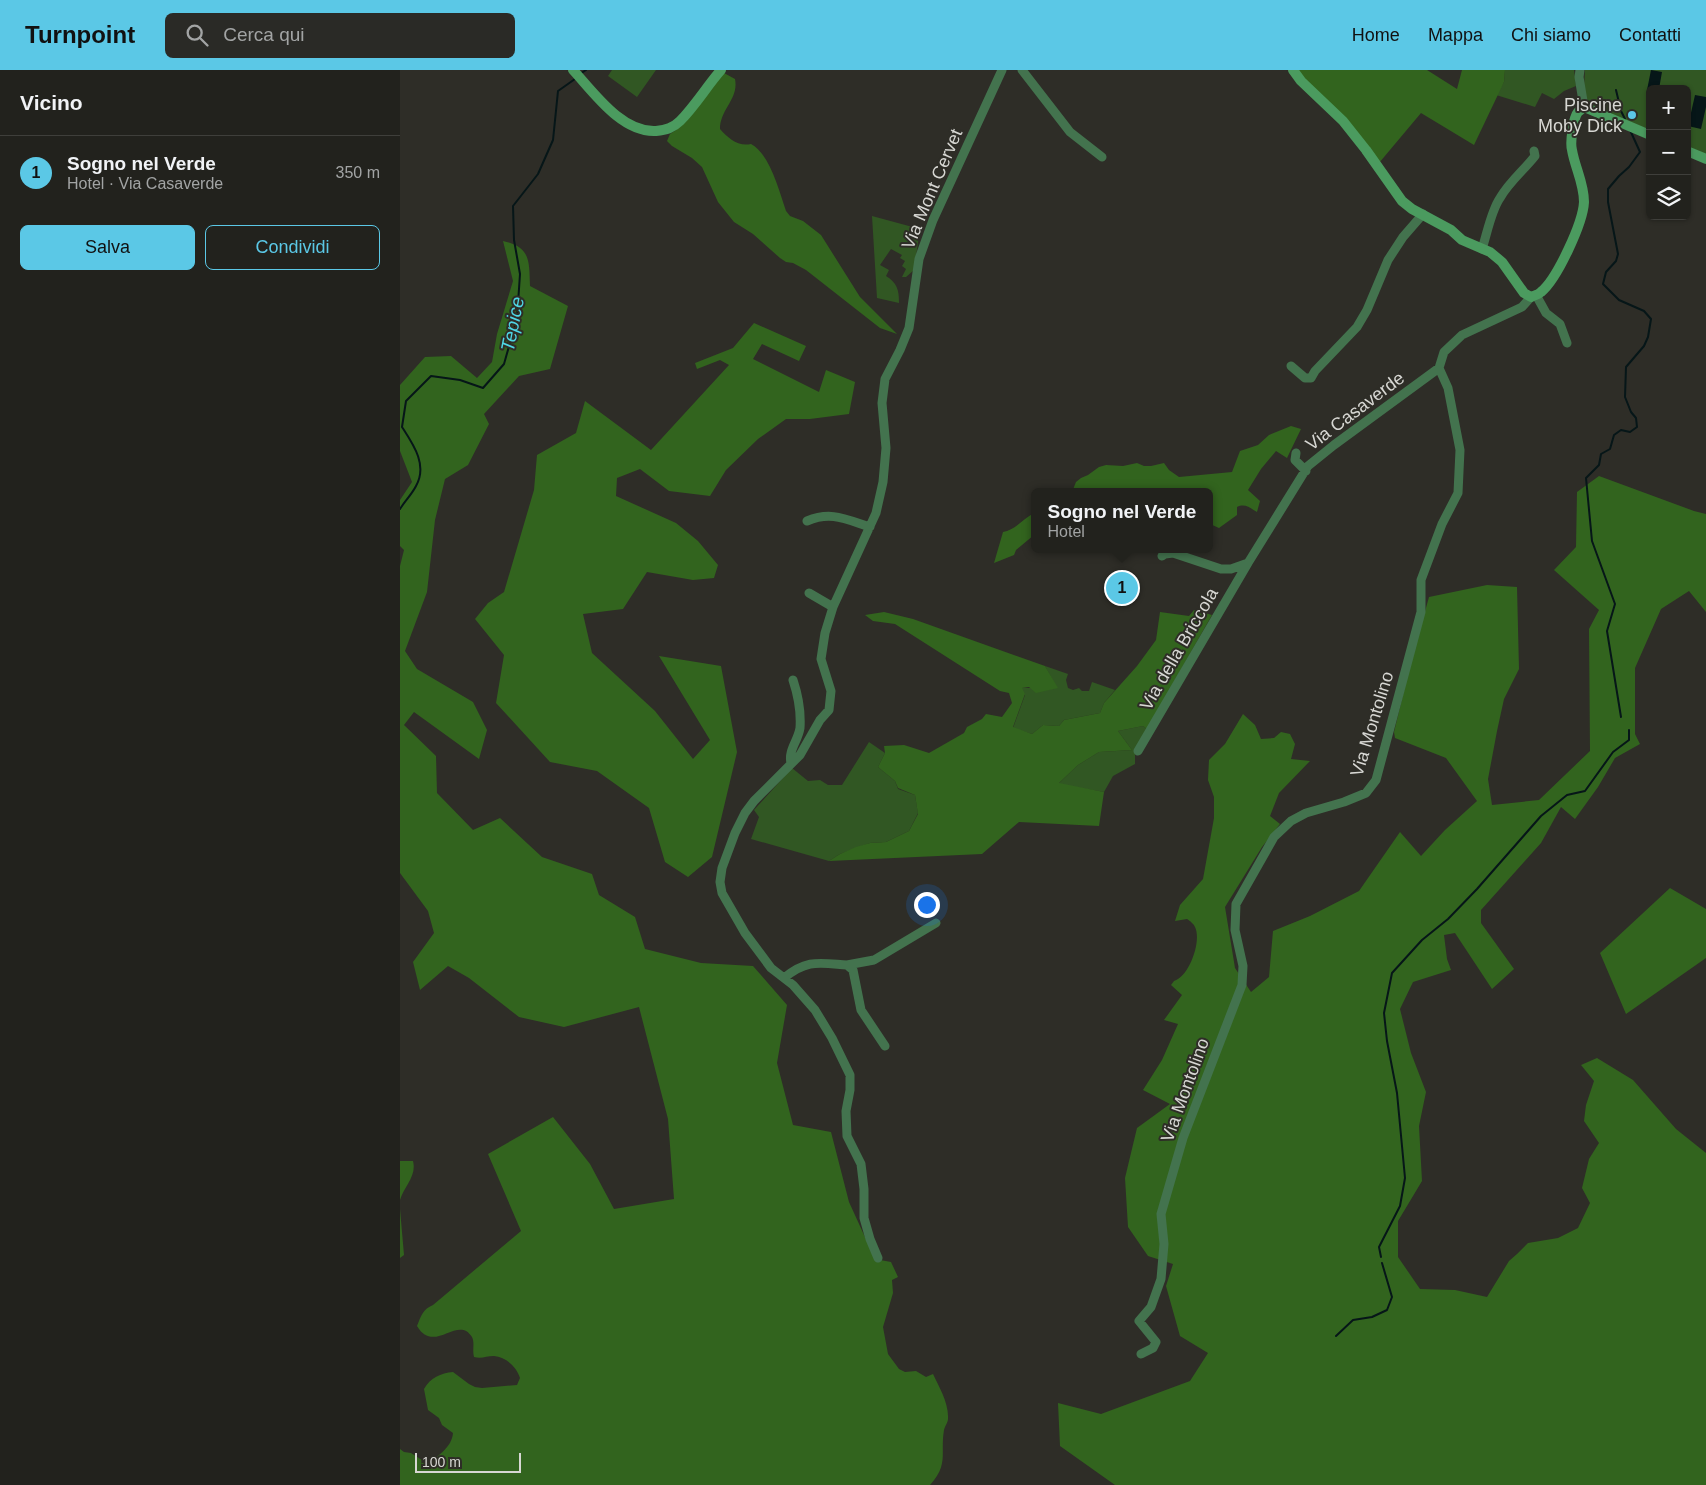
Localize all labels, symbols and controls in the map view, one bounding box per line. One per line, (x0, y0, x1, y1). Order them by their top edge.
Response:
search box (165, 13, 515, 58)
text: Turnpoint (25, 21, 135, 48)
icon: search (183, 21, 211, 49)
text: Cerca qui (223, 24, 305, 45)
text: Home (1352, 25, 1400, 45)
text: Mappa (1428, 25, 1483, 45)
text: Chi siamo (1511, 25, 1591, 45)
text: Contatti (1619, 25, 1681, 45)
map controls (1646, 85, 1691, 220)
button: + (1646, 85, 1691, 130)
text: Vicino (20, 91, 83, 114)
place label: Piscine Moby Dick (1538, 95, 1623, 136)
marker: Piscine Moby Dick (1626, 109, 1638, 121)
street label: Via Mont Cervet (898, 126, 966, 252)
button: − (1646, 130, 1691, 175)
text: Sogno nel Verde (67, 153, 216, 174)
text: 1 (32, 164, 40, 181)
text: 350 m (336, 164, 380, 181)
text: Hotel · Via Casaverde (67, 175, 223, 192)
button: layers (1646, 175, 1691, 220)
button: Salva (20, 225, 195, 270)
button: Condividi (205, 225, 380, 270)
water label: Tepice (497, 295, 528, 353)
street label: Via Casaverde (1302, 368, 1408, 454)
popup (1031, 488, 1213, 553)
text: Sogno nel Verde (1048, 501, 1196, 522)
text: Hotel (1048, 523, 1085, 540)
pin: 1 (1106, 569, 1138, 607)
street label: Via della Briccola (1136, 584, 1223, 714)
street label: Via Montolino (1347, 669, 1397, 779)
your location (914, 892, 940, 918)
street label: Via Montolino (1157, 1035, 1213, 1145)
scale bar (415, 1450, 521, 1473)
text: 100 m (422, 1454, 461, 1470)

